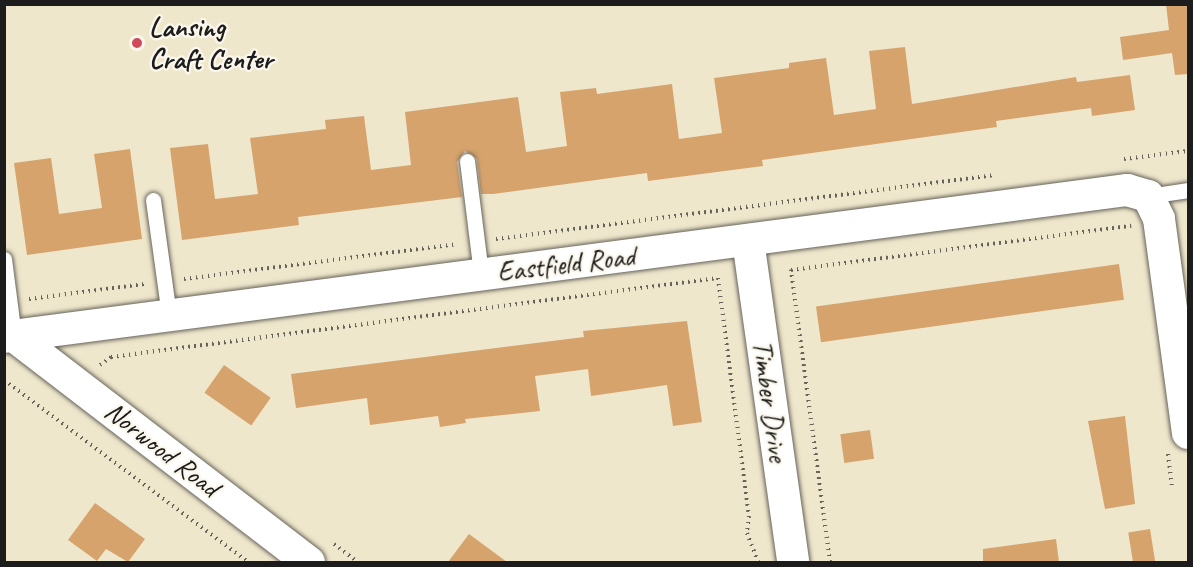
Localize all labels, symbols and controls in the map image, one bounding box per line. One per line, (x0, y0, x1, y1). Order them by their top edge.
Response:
place label: Lansing Craft Center (149, 10, 272, 76)
marker: Lansing Craft Center (130, 36, 144, 50)
street label: Eastfield Road (496, 239, 636, 289)
street label: Timber Drive (745, 338, 795, 464)
street label: Norwood Road (98, 394, 226, 504)

